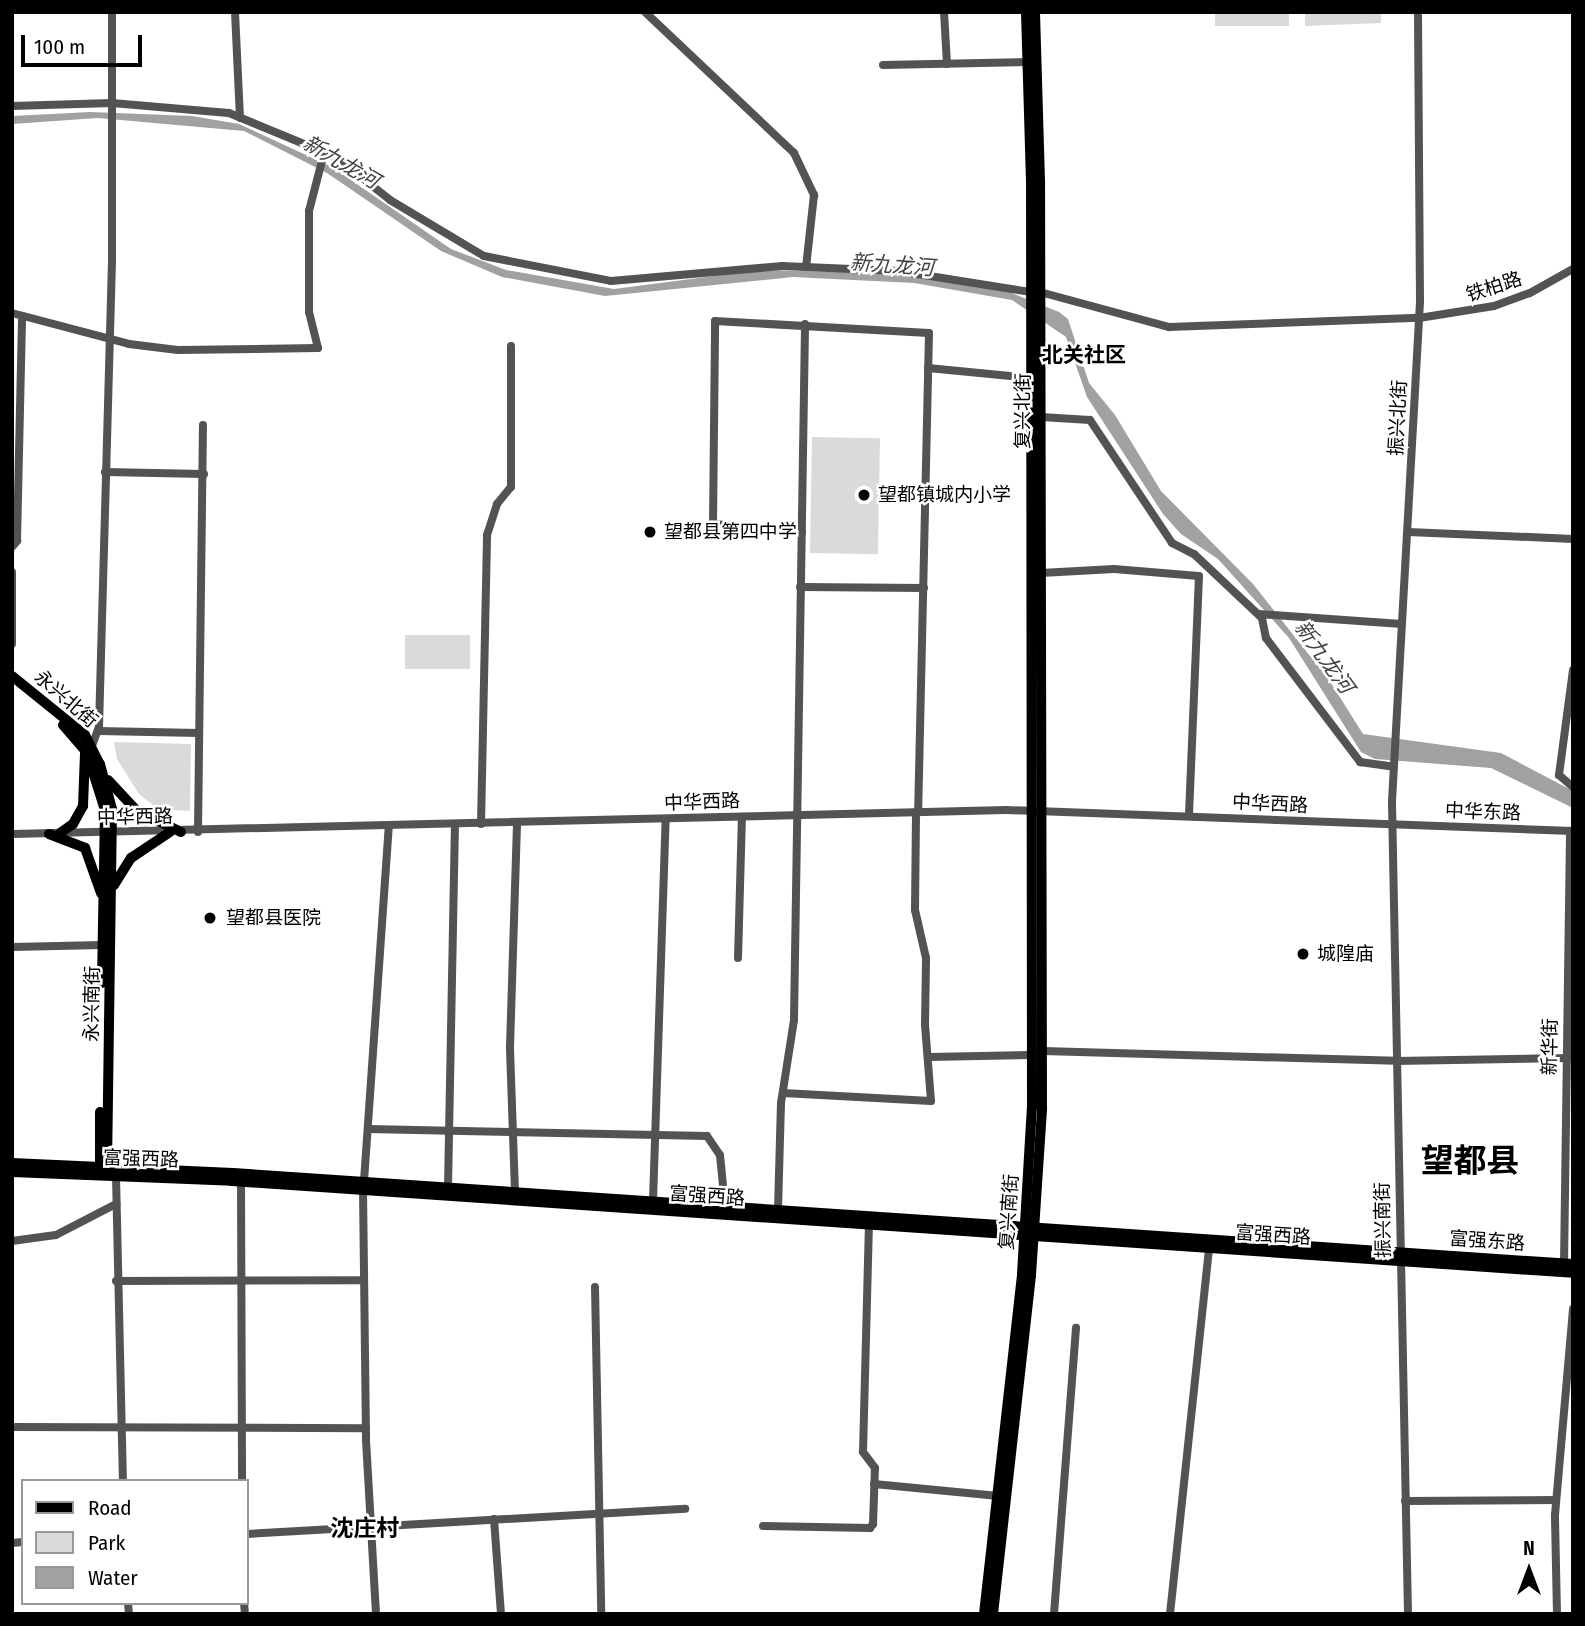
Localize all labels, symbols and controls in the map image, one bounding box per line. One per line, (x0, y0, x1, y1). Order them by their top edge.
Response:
scale bar (24, 21, 145, 65)
text: 100 m (34, 34, 85, 60)
water label: 新九龙河 (298, 130, 384, 194)
water label: 新九龙河 (849, 250, 935, 280)
street label: 铁柏路 (1463, 267, 1525, 307)
district label: 北关社区 (1042, 342, 1126, 368)
street label: 复兴北街 (1012, 373, 1034, 449)
street label: 振兴北街 (1385, 379, 1411, 457)
place label: 望都镇城内小学 (878, 484, 1011, 506)
marker: 望都镇城内小学 (856, 487, 872, 503)
place label: 望都县第四中学 (664, 521, 797, 543)
marker: 望都县第四中学 (642, 524, 658, 540)
water label: 新九龙河 (1289, 616, 1359, 698)
street label: 永兴北街 (30, 665, 102, 733)
street label: 中华西路 (664, 789, 740, 815)
street label: 中华西路 (1231, 791, 1309, 817)
street label: 中华东路 (1445, 799, 1521, 825)
street label: 中华西路 (97, 805, 173, 829)
place label: 望都县医院 (226, 907, 321, 929)
marker: 望都县医院 (200, 908, 220, 928)
place label: 城隍庙 (1317, 943, 1374, 965)
marker: 城隍庙 (1295, 946, 1311, 962)
street label: 永兴南街 (80, 966, 104, 1042)
street label: 新华街 (1538, 1018, 1562, 1076)
district label: 望都县 (1421, 1142, 1519, 1182)
street label: 富强西路 (103, 1146, 179, 1172)
street label: 复兴南街 (995, 1173, 1023, 1251)
street label: 富强西路 (668, 1182, 746, 1210)
street label: 振兴南街 (1371, 1182, 1395, 1258)
street label: 富强西路 (1234, 1221, 1312, 1249)
street label: 富强东路 (1448, 1227, 1526, 1255)
legend (21, 1479, 248, 1605)
text: Road (88, 1495, 132, 1521)
district label: 沈庄村 (331, 1514, 399, 1542)
text: Park (88, 1530, 125, 1556)
north arrow (1494, 1535, 1564, 1605)
text: N (1523, 1537, 1535, 1560)
text: Water (88, 1565, 138, 1591)

